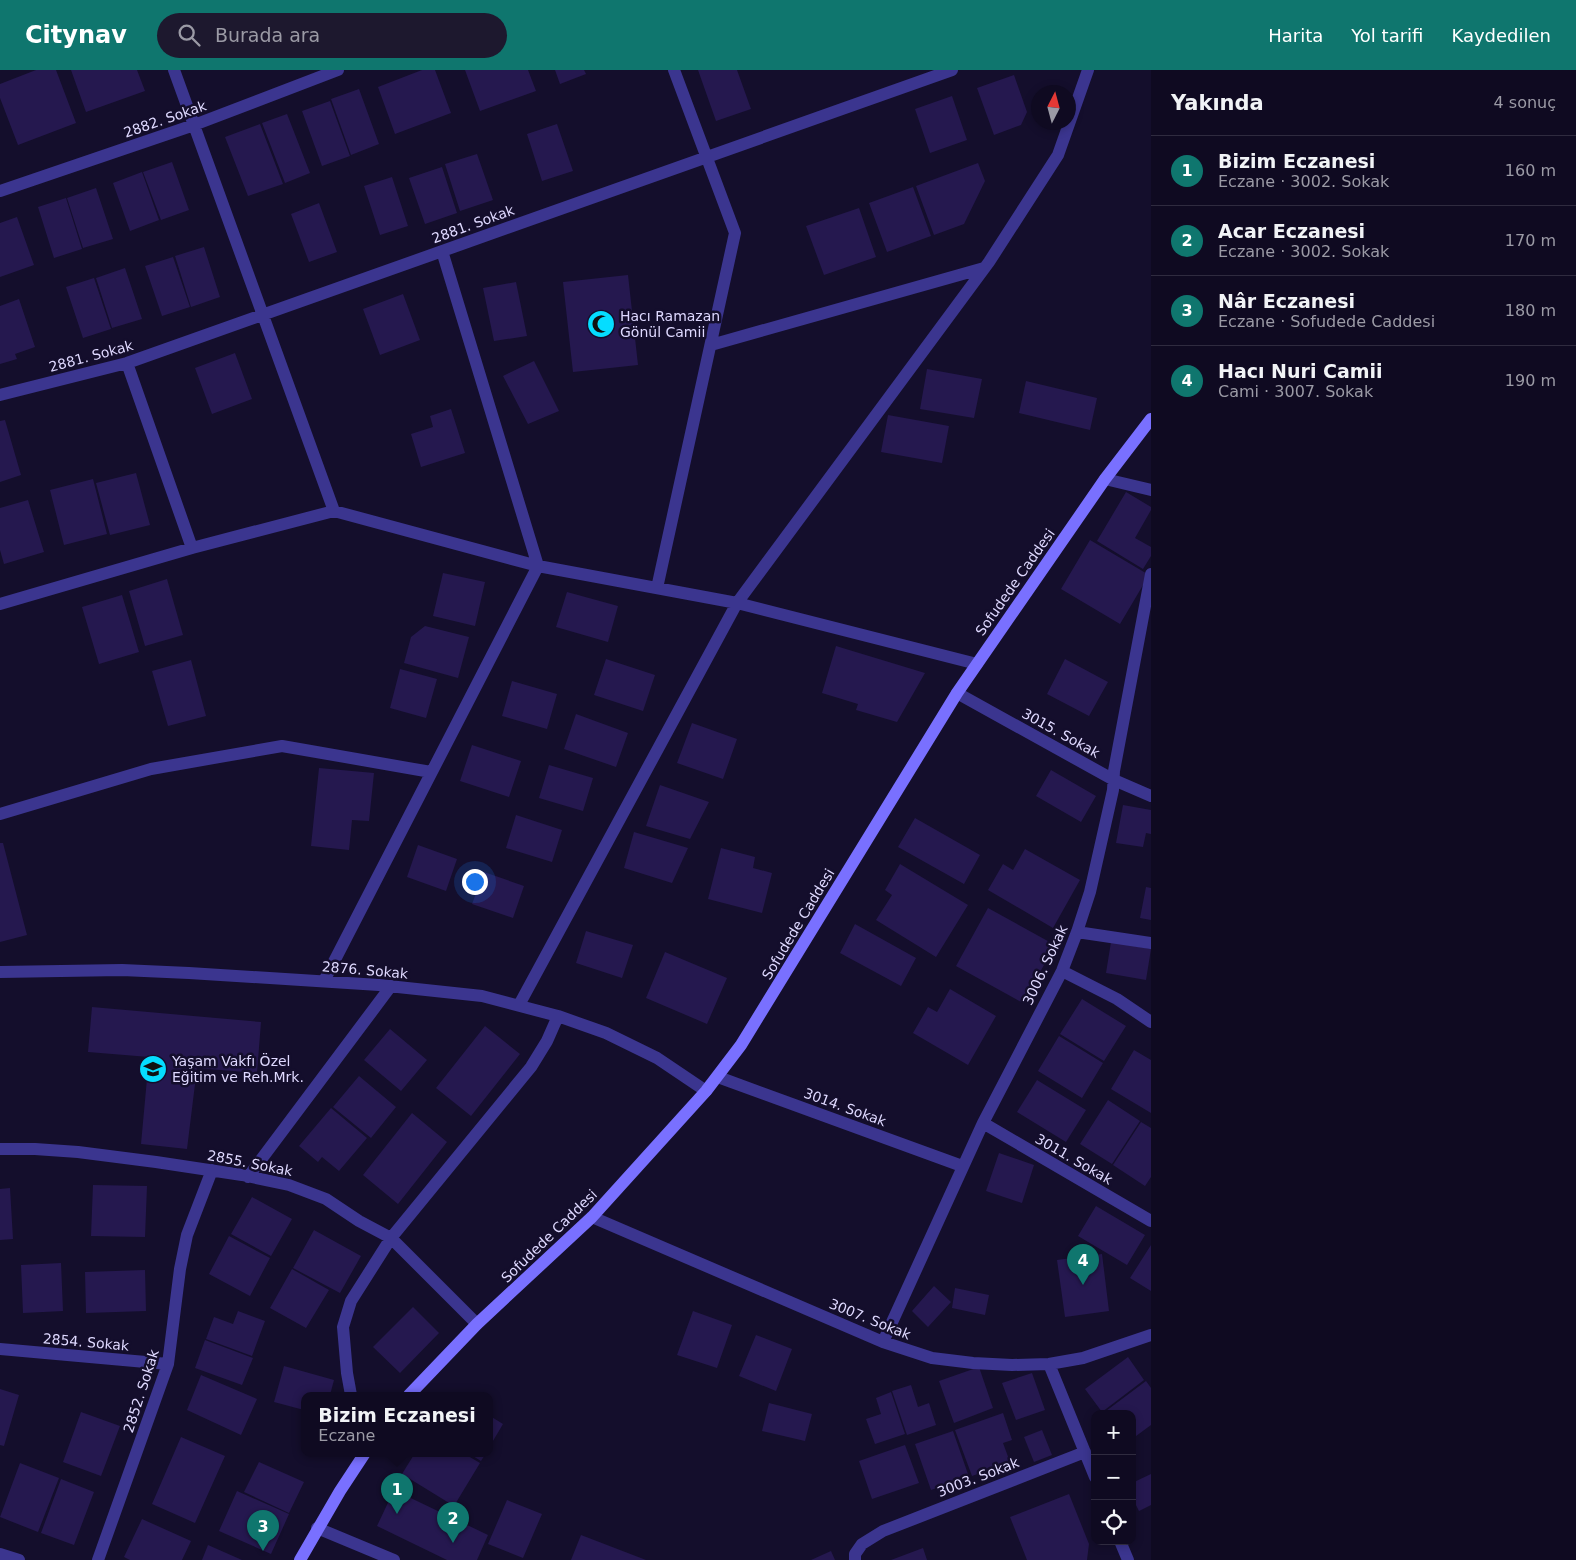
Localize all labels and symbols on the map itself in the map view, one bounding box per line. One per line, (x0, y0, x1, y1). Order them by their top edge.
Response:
north arrow (1031, 85, 1076, 130)
street label: 2882. Sokak (121, 97, 209, 141)
street label: 2881. Sokak (430, 201, 517, 246)
place label: Hacı Ramazan Gönül Camii (620, 308, 720, 340)
mosque icon: Hacı Ramazan Gönül Camii (586, 309, 616, 339)
street label: 2881. Sokak (47, 337, 136, 375)
street label: Sofudede Caddesi (972, 526, 1058, 638)
street label: 3015. Sokak (1019, 705, 1103, 761)
street label: Sofudede Caddesi (759, 866, 837, 982)
your location (462, 869, 488, 895)
street label: 3006. Sokak (1019, 922, 1071, 1008)
street label: 2876. Sokak (321, 958, 410, 982)
place label: Yaşam Vakfı Özel Eğitim ve Reh.Mrk. (171, 1052, 304, 1085)
school or university icon: Yaşam Vakfı Özel Eğitim ve Reh.Mrk. (138, 1054, 168, 1084)
street label: 3014. Sokak (802, 1085, 889, 1130)
street label: 3011. Sokak (1033, 1130, 1116, 1188)
street label: 2855. Sokak (206, 1147, 295, 1179)
street label: Sofudede Caddesi (498, 1186, 600, 1286)
pin: 4 (1067, 1244, 1099, 1285)
street label: 3007. Sokak (827, 1295, 914, 1343)
street label: 2854. Sokak (42, 1330, 131, 1354)
street label: 2852. Sokak (120, 1347, 162, 1435)
street label: 3003. Sokak (935, 1454, 1022, 1500)
pin: 1 (381, 1473, 413, 1514)
pin: 2 (437, 1502, 469, 1543)
pin: 3 (247, 1510, 279, 1551)

